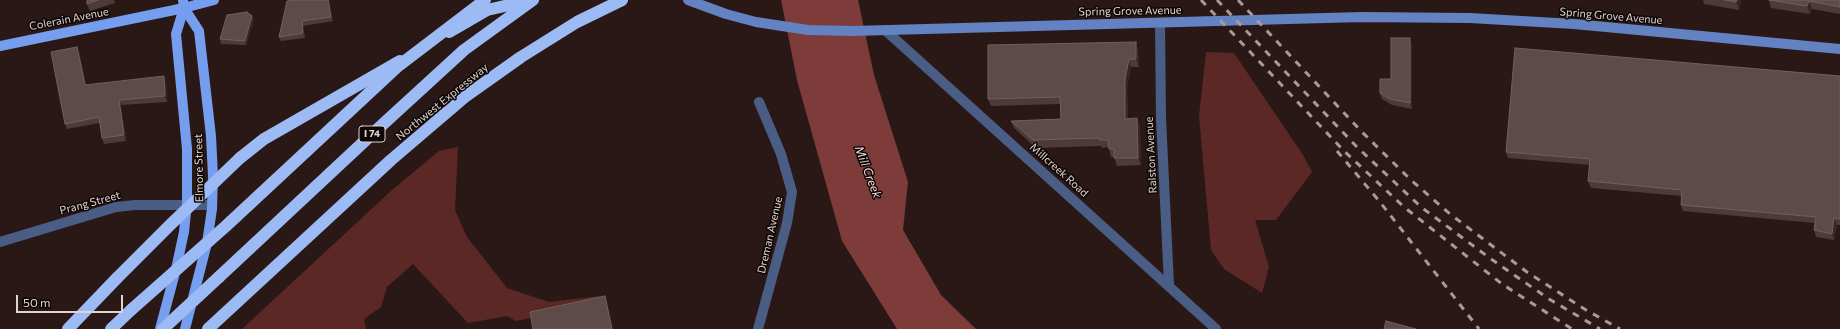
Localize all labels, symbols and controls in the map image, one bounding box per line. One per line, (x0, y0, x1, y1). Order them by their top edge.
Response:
street label: Spring Grove Avenue (1078, 4, 1182, 18)
street label: Colerain Avenue (28, 5, 110, 33)
street label: Spring Grove Avenue (1559, 5, 1663, 27)
street label: Northwest Expressway (393, 61, 491, 143)
street label: Ralston Avenue (1142, 116, 1160, 194)
road number: I 74 (359, 126, 385, 142)
street label: Elmore Street (192, 134, 206, 202)
street label: Millcreek Road (1027, 140, 1091, 200)
water label: Mill Creek (851, 144, 885, 200)
street label: Prang Street (58, 189, 122, 217)
street label: Dreman Avenue (755, 195, 785, 275)
scale bar (18, 287, 125, 313)
text: 50 m (23, 295, 51, 309)

